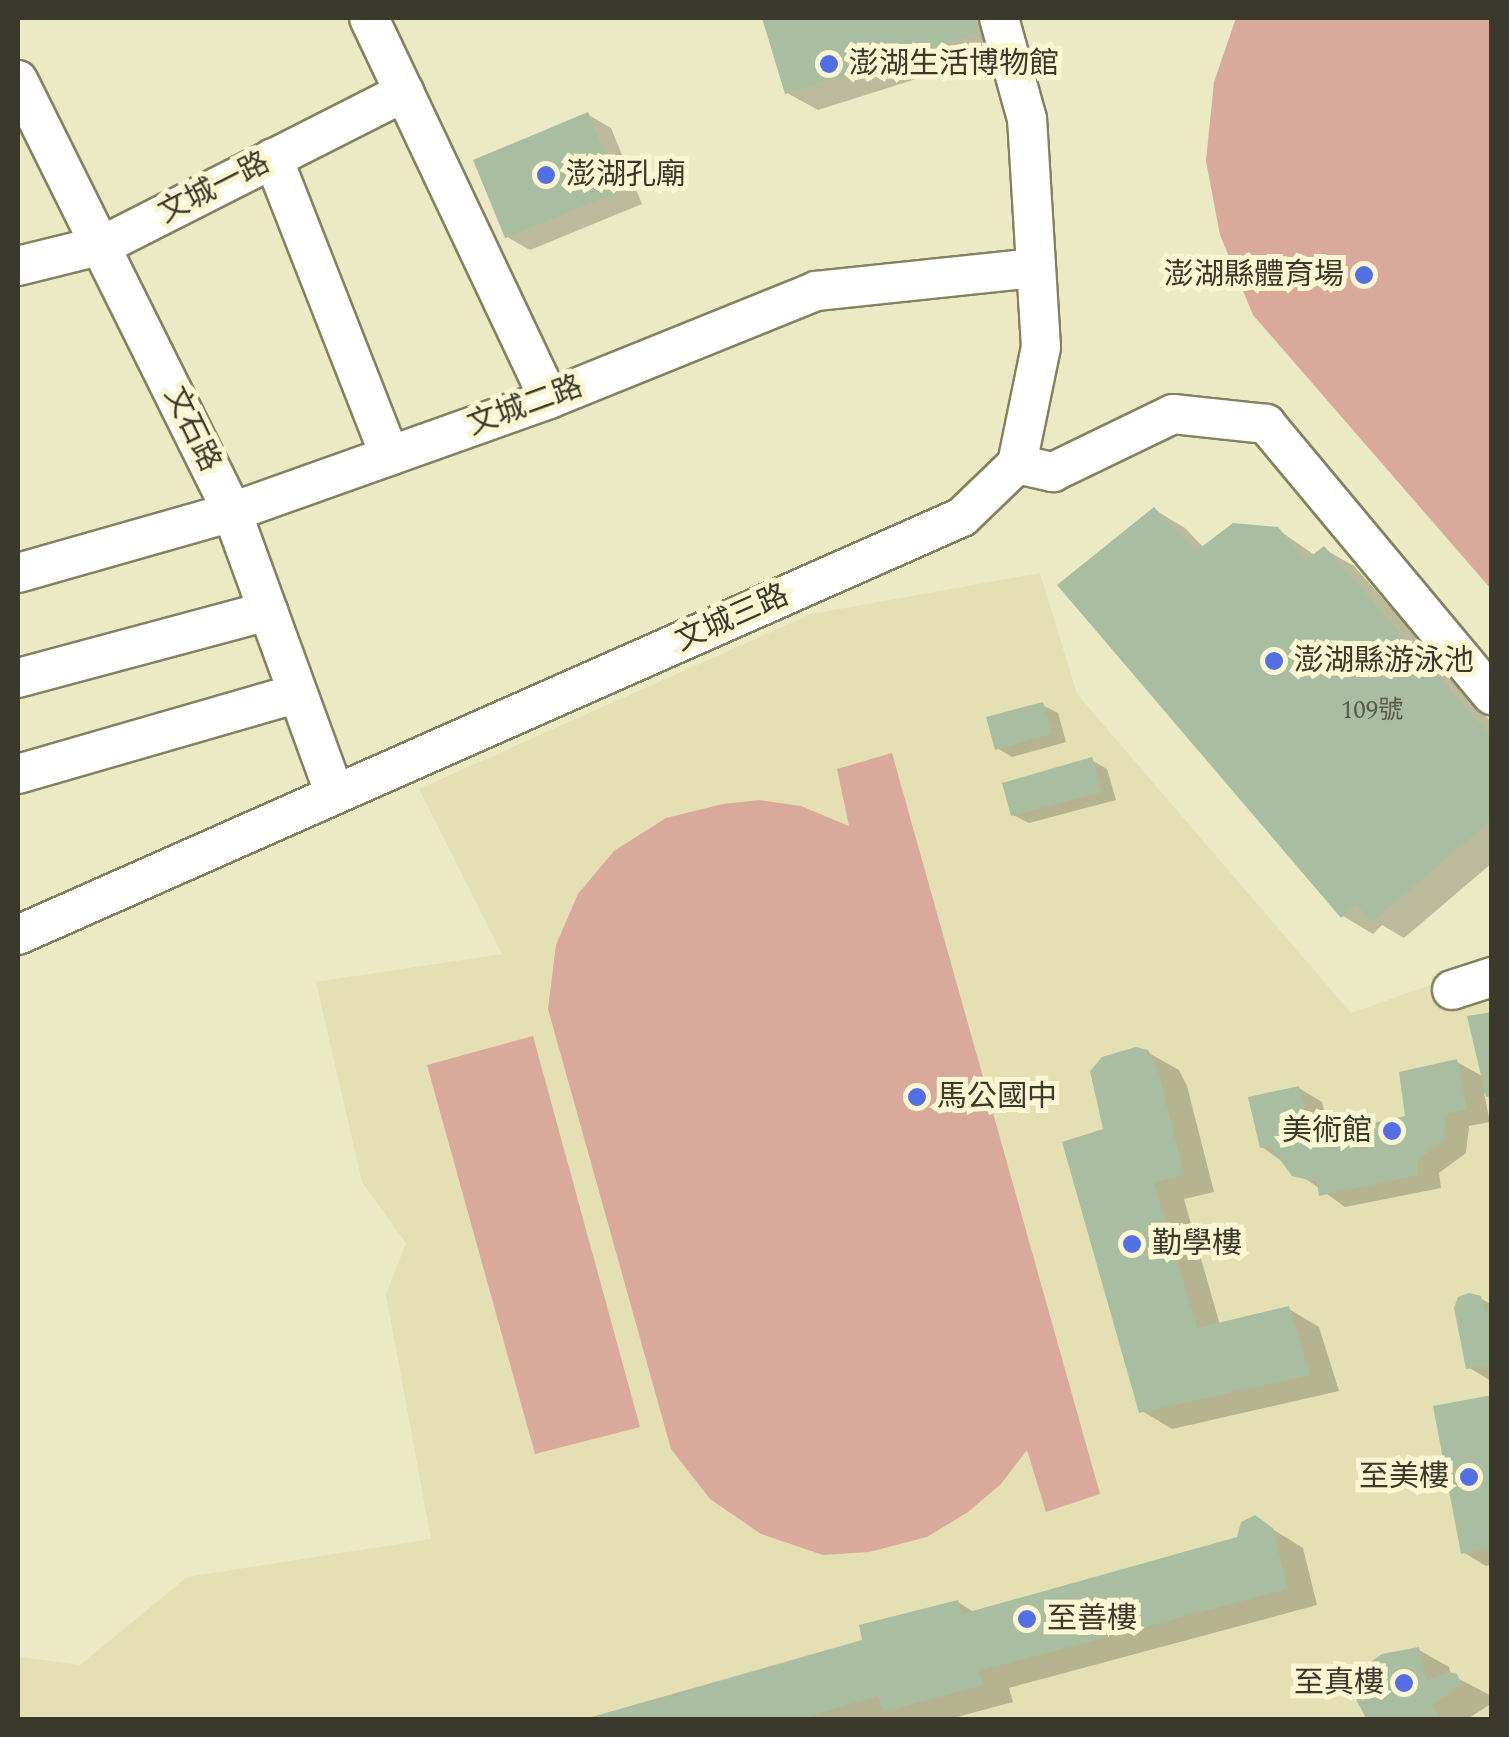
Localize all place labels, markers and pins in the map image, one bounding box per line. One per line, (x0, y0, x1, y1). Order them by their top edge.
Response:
place label: 澎湖生活博物館 (849, 46, 1059, 82)
marker: 澎湖生活博物館 (818, 53, 840, 75)
place label: 澎湖孔廟 (566, 157, 686, 193)
marker: 澎湖孔廟 (535, 164, 557, 186)
place label: 澎湖縣體育場 (1164, 257, 1344, 293)
marker: 澎湖縣體育場 (1353, 264, 1375, 286)
place label: 澎湖縣游泳池 (1294, 643, 1474, 679)
marker: 澎湖縣游泳池 (1263, 650, 1285, 672)
place label: 馬公國中 (937, 1079, 1057, 1115)
marker: 馬公國中 (906, 1086, 928, 1108)
place label: 美術館 (1282, 1113, 1372, 1149)
marker: 美術館 (1381, 1120, 1403, 1142)
place label: 勤學樓 (1152, 1226, 1242, 1262)
marker: 勤學樓 (1121, 1233, 1143, 1255)
place label: 至美樓 (1359, 1459, 1449, 1495)
marker: 至美樓 (1458, 1466, 1480, 1488)
place label: 至善樓 (1047, 1601, 1137, 1637)
marker: 至善樓 (1016, 1608, 1038, 1630)
place label: 至真樓 (1294, 1665, 1384, 1701)
marker: 至真樓 (1393, 1672, 1415, 1694)

